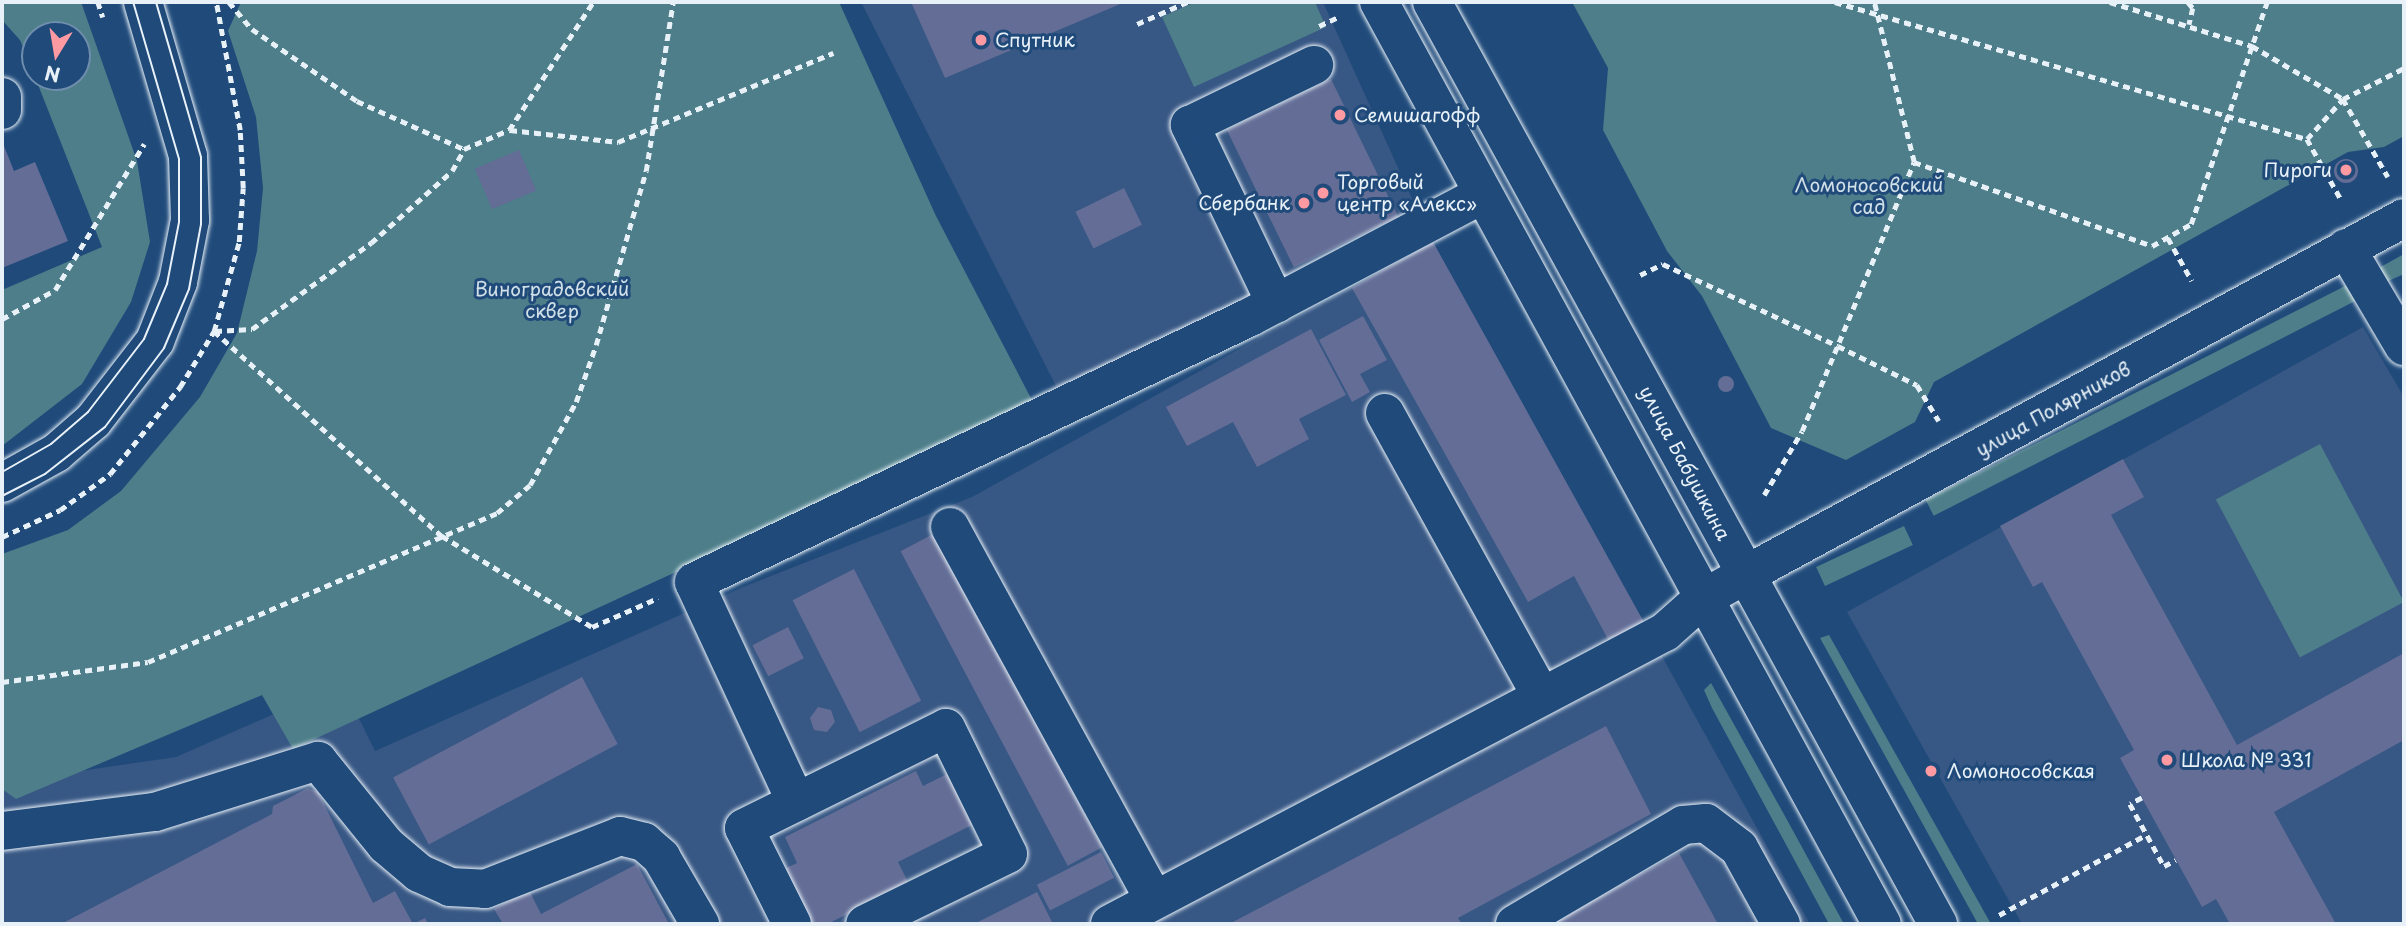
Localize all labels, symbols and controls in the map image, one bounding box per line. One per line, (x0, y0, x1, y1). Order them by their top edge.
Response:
north arrow (21, 21, 91, 91)
place label: Спутник (995, 29, 1075, 51)
marker: Спутник (973, 32, 989, 48)
text: N (42, 59, 62, 90)
place label: Семишагофф (1354, 104, 1480, 126)
marker: Семишагофф (1332, 107, 1348, 123)
place label: Пироги (2264, 159, 2332, 181)
marker: Пироги (2338, 162, 2354, 178)
place label: Торговый центр «Алекс» (1337, 171, 1477, 215)
park label: Ломоносовский сад (1795, 174, 1943, 218)
marker: Торговый центр «Алекс» (1315, 185, 1331, 201)
place label: Сбербанк (1198, 192, 1290, 214)
marker: Сбербанк (1296, 195, 1312, 211)
park label: Виноградовский сквер (475, 278, 629, 322)
street label: улица Полярников (1971, 357, 2135, 461)
street label: улица Бабушкина (1635, 382, 1735, 544)
place label: Школа № 331 (2181, 749, 2313, 771)
marker: Школа № 331 (2159, 752, 2175, 768)
place label: Ломоносовская (1947, 760, 2095, 782)
marker: Ломоносовская (1921, 761, 1941, 781)

